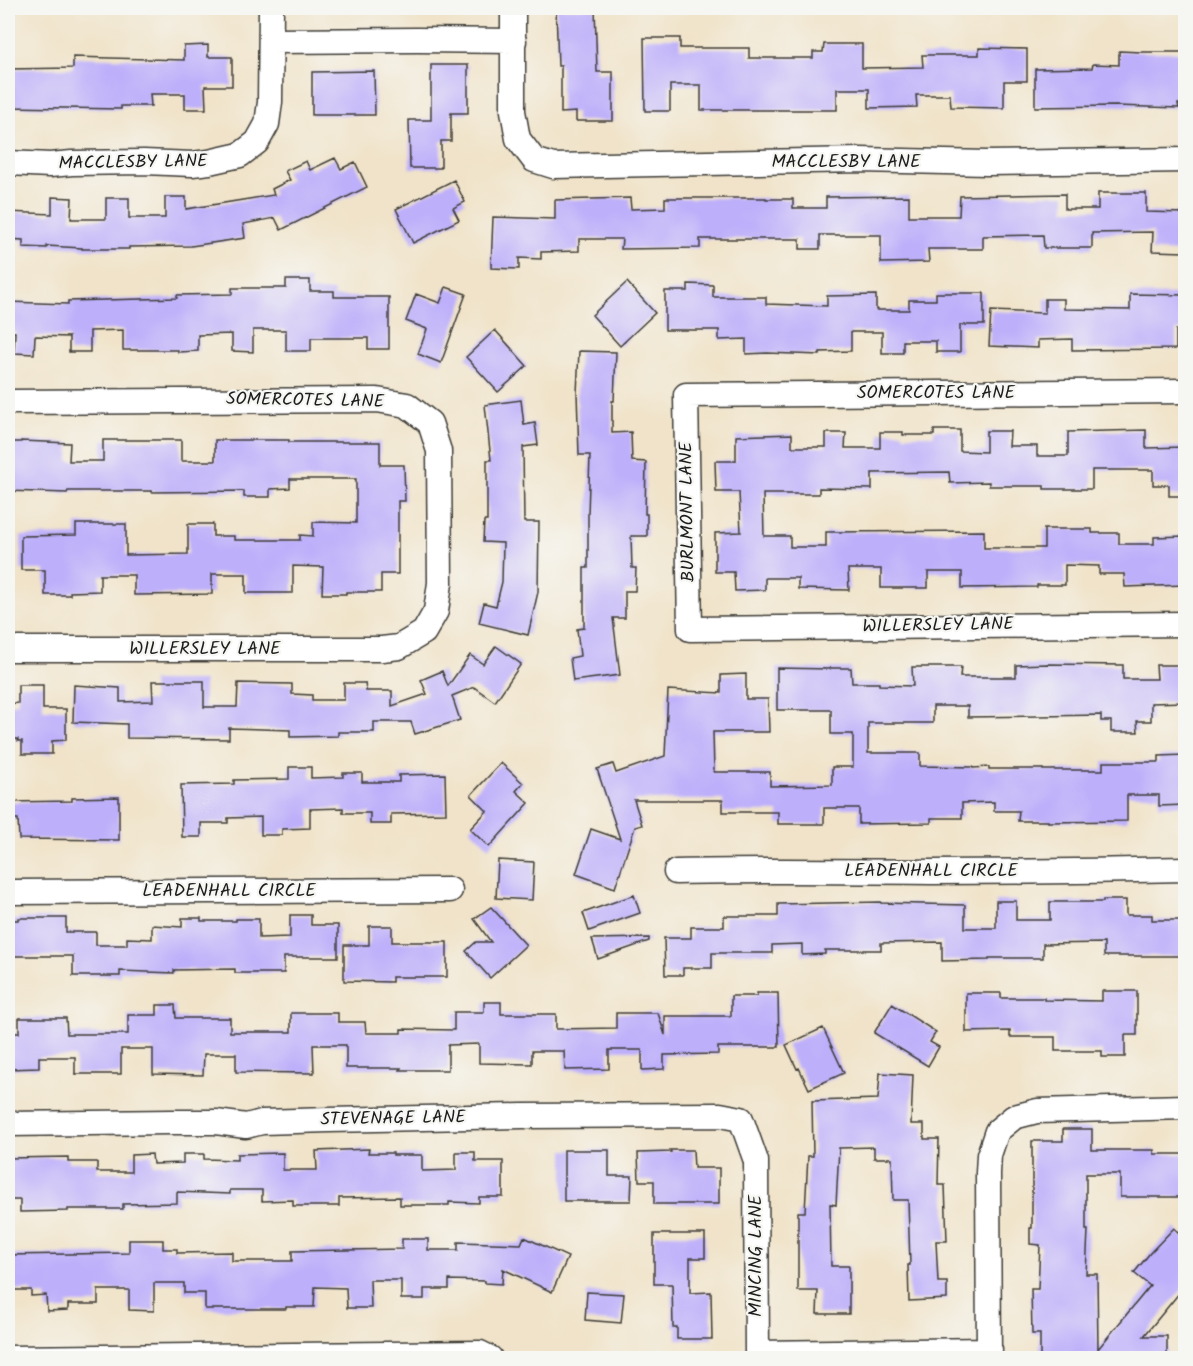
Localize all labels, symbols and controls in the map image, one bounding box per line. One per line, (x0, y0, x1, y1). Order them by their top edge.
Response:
street label: MACCLESBY LANE (58, 147, 208, 179)
street label: MACCLESBY LANE (771, 148, 921, 177)
street label: SOMERCOTES LANE (857, 379, 1016, 408)
street label: SOMERCOTES LANE (226, 385, 385, 417)
street label: BURLMONT LANE (672, 441, 704, 582)
street label: WILLERSLEY LANE (862, 610, 1014, 642)
street label: WILLERSLEY LANE (129, 635, 281, 664)
street label: LEADENHALL CIRCLE (844, 857, 1018, 886)
street label: LEADENHALL CIRCLE (142, 877, 316, 906)
street label: STEVENAGE LANE (320, 1103, 466, 1135)
street label: MINCING LANE (742, 1194, 771, 1317)

